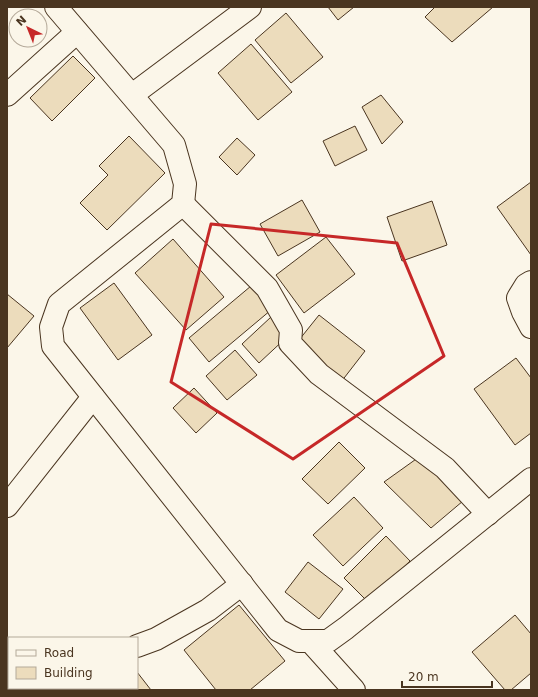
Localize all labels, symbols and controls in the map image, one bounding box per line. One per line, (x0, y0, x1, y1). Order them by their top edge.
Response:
north arrow (8, 8, 48, 48)
text: N (14, 13, 29, 29)
legend (8, 637, 138, 689)
text: Road (44, 646, 74, 660)
scale bar (402, 663, 492, 689)
text: Building (44, 666, 93, 680)
text: 20 m (408, 670, 439, 684)

